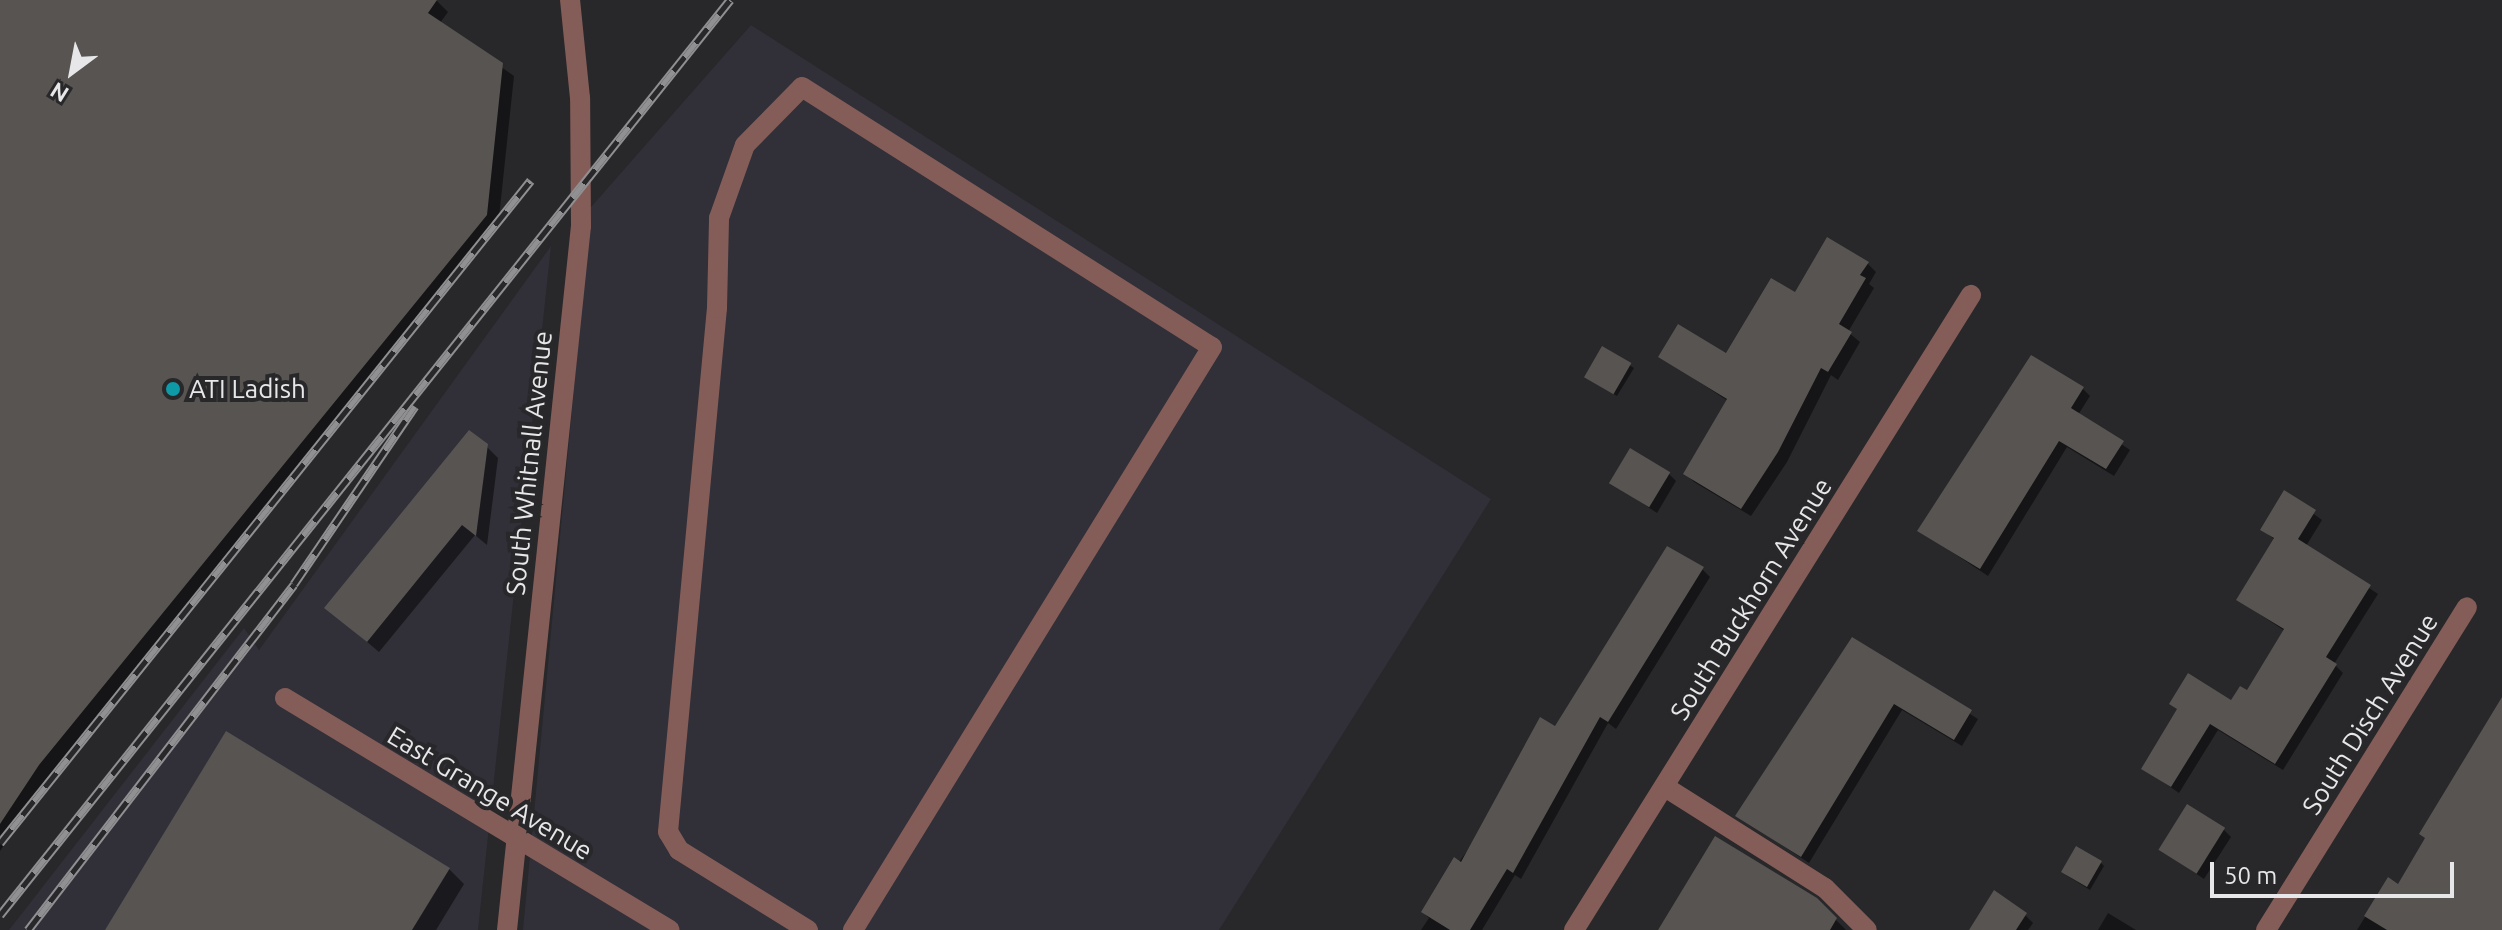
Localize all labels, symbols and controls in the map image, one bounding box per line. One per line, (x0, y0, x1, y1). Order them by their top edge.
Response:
north arrow (32, 32, 112, 112)
text: N (45, 78, 73, 108)
street label: South Whitnall Avenue (500, 329, 558, 597)
place label: ATI Ladish (189, 373, 306, 405)
marker: ATI Ladish (164, 380, 182, 398)
street label: South Buckhorn Avenue (1664, 472, 1838, 726)
street label: South Disch Avenue (2296, 608, 2444, 820)
street label: East Grange Avenue (382, 719, 598, 867)
scale bar (2214, 846, 2458, 896)
text: 50 m (2224, 862, 2277, 889)

